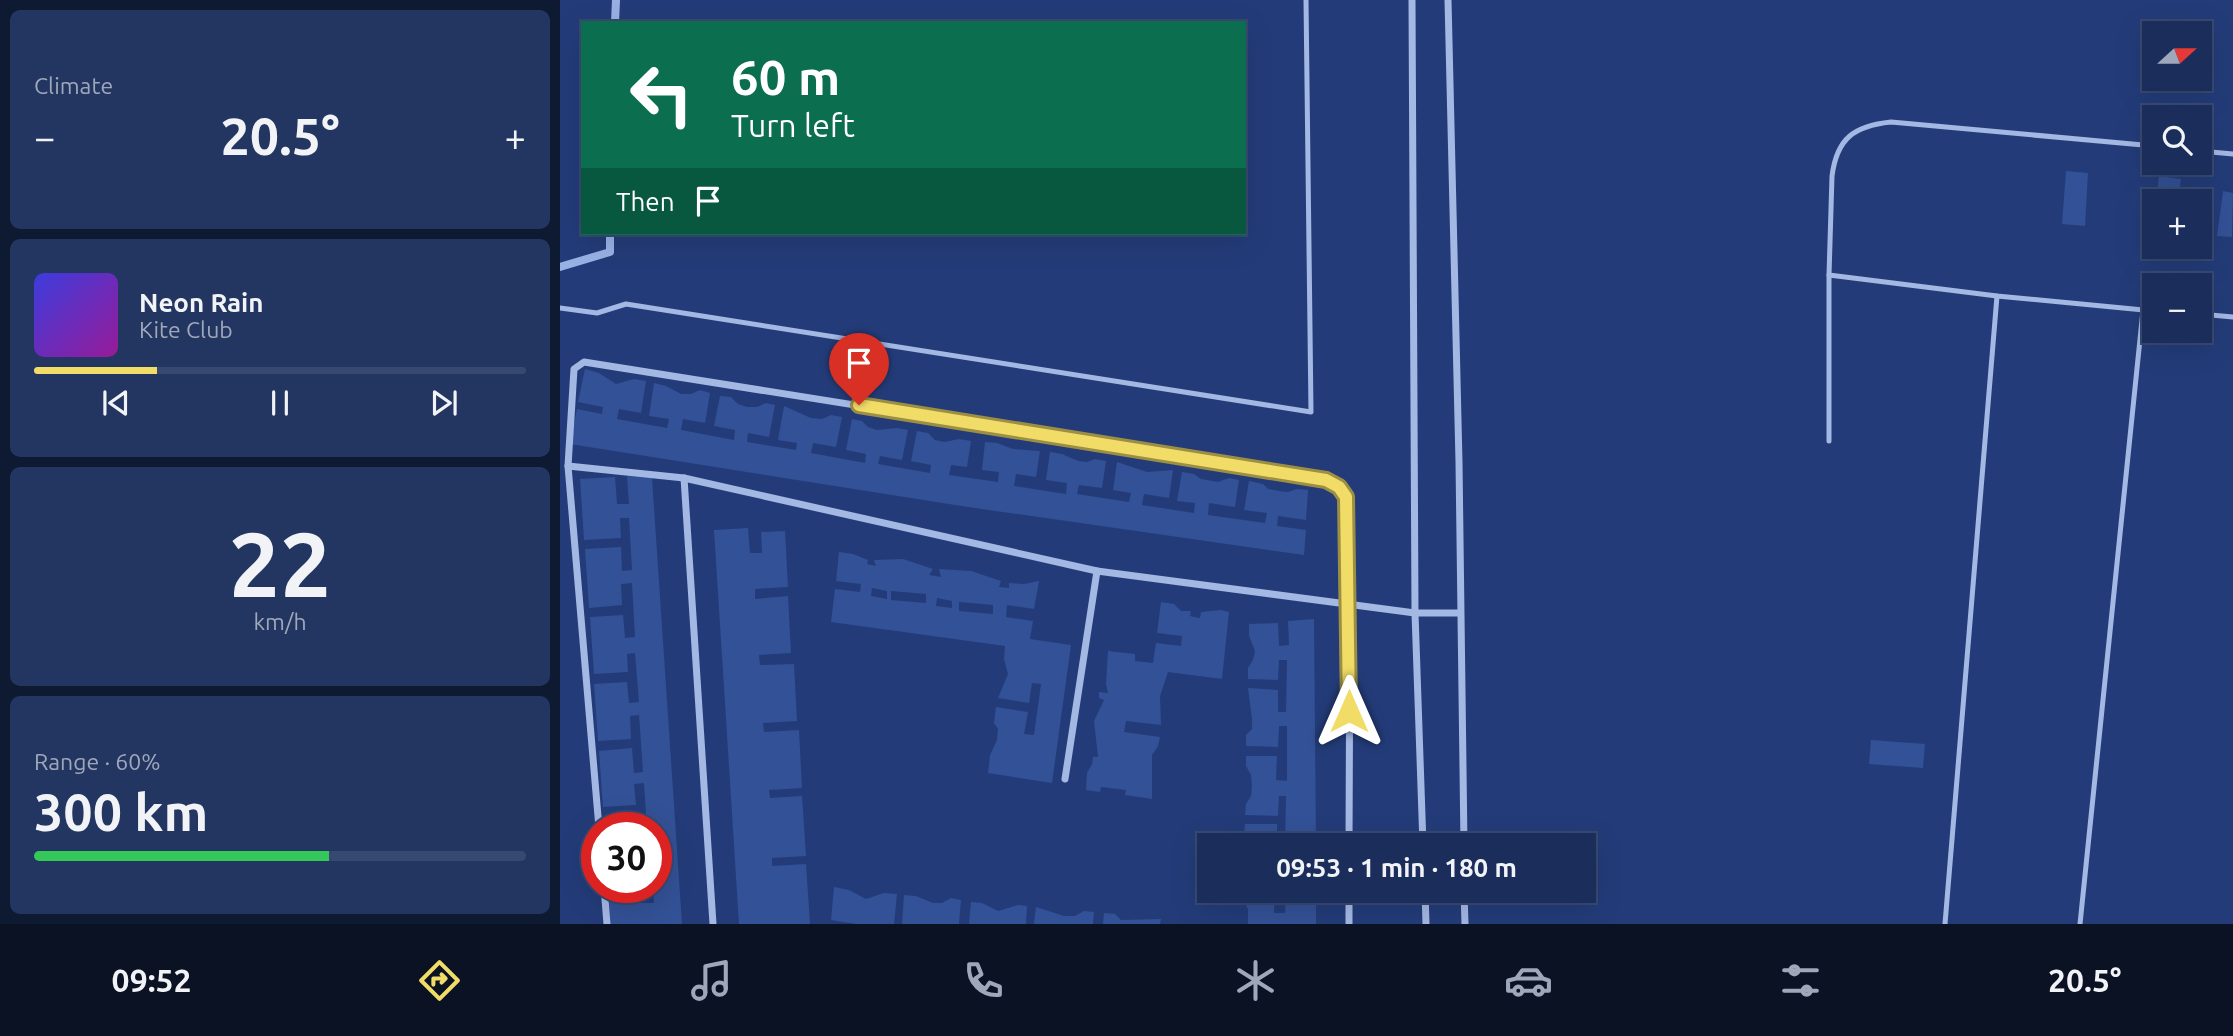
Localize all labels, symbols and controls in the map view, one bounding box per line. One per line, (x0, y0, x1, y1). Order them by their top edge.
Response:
north arrow (2142, 21, 2212, 91)
map controls (2142, 21, 2212, 343)
icon: left (616, 49, 707, 140)
text: 60 m (731, 49, 840, 104)
text: Climate (34, 73, 113, 98)
button: search (2142, 105, 2212, 175)
text: 20.5° (220, 107, 340, 165)
text: Turn left (731, 107, 855, 143)
text: − (34, 116, 55, 158)
text: + (505, 116, 526, 158)
icon: arrive (689, 182, 727, 220)
text: Then (616, 187, 675, 216)
button: + (2142, 189, 2212, 259)
button: − (2142, 273, 2212, 343)
text: Neon Rain (139, 288, 264, 317)
text: Kite Club (139, 317, 233, 342)
pin (829, 333, 889, 405)
icon: arrive (840, 344, 878, 382)
icon: previous (97, 384, 135, 422)
icon: pause (261, 384, 299, 422)
icon: next (425, 384, 463, 422)
text: 22 (229, 512, 331, 614)
text: km/h (253, 609, 307, 634)
position arrow (1312, 674, 1386, 748)
text: Range · 60% (34, 749, 161, 774)
text: 300 km (34, 783, 208, 841)
speed limit sign: 30 (581, 812, 672, 903)
text: 09:53 · 1 min · 180 m (1276, 853, 1517, 882)
icon: directions (415, 956, 464, 1005)
icon: music (687, 956, 736, 1005)
icon: phone (959, 956, 1008, 1005)
icon: climate (1231, 956, 1280, 1005)
icon: car (1504, 956, 1553, 1005)
icon: filters (1776, 956, 1825, 1005)
text: 09:52 (112, 962, 192, 998)
text: 20.5° (2048, 962, 2121, 998)

